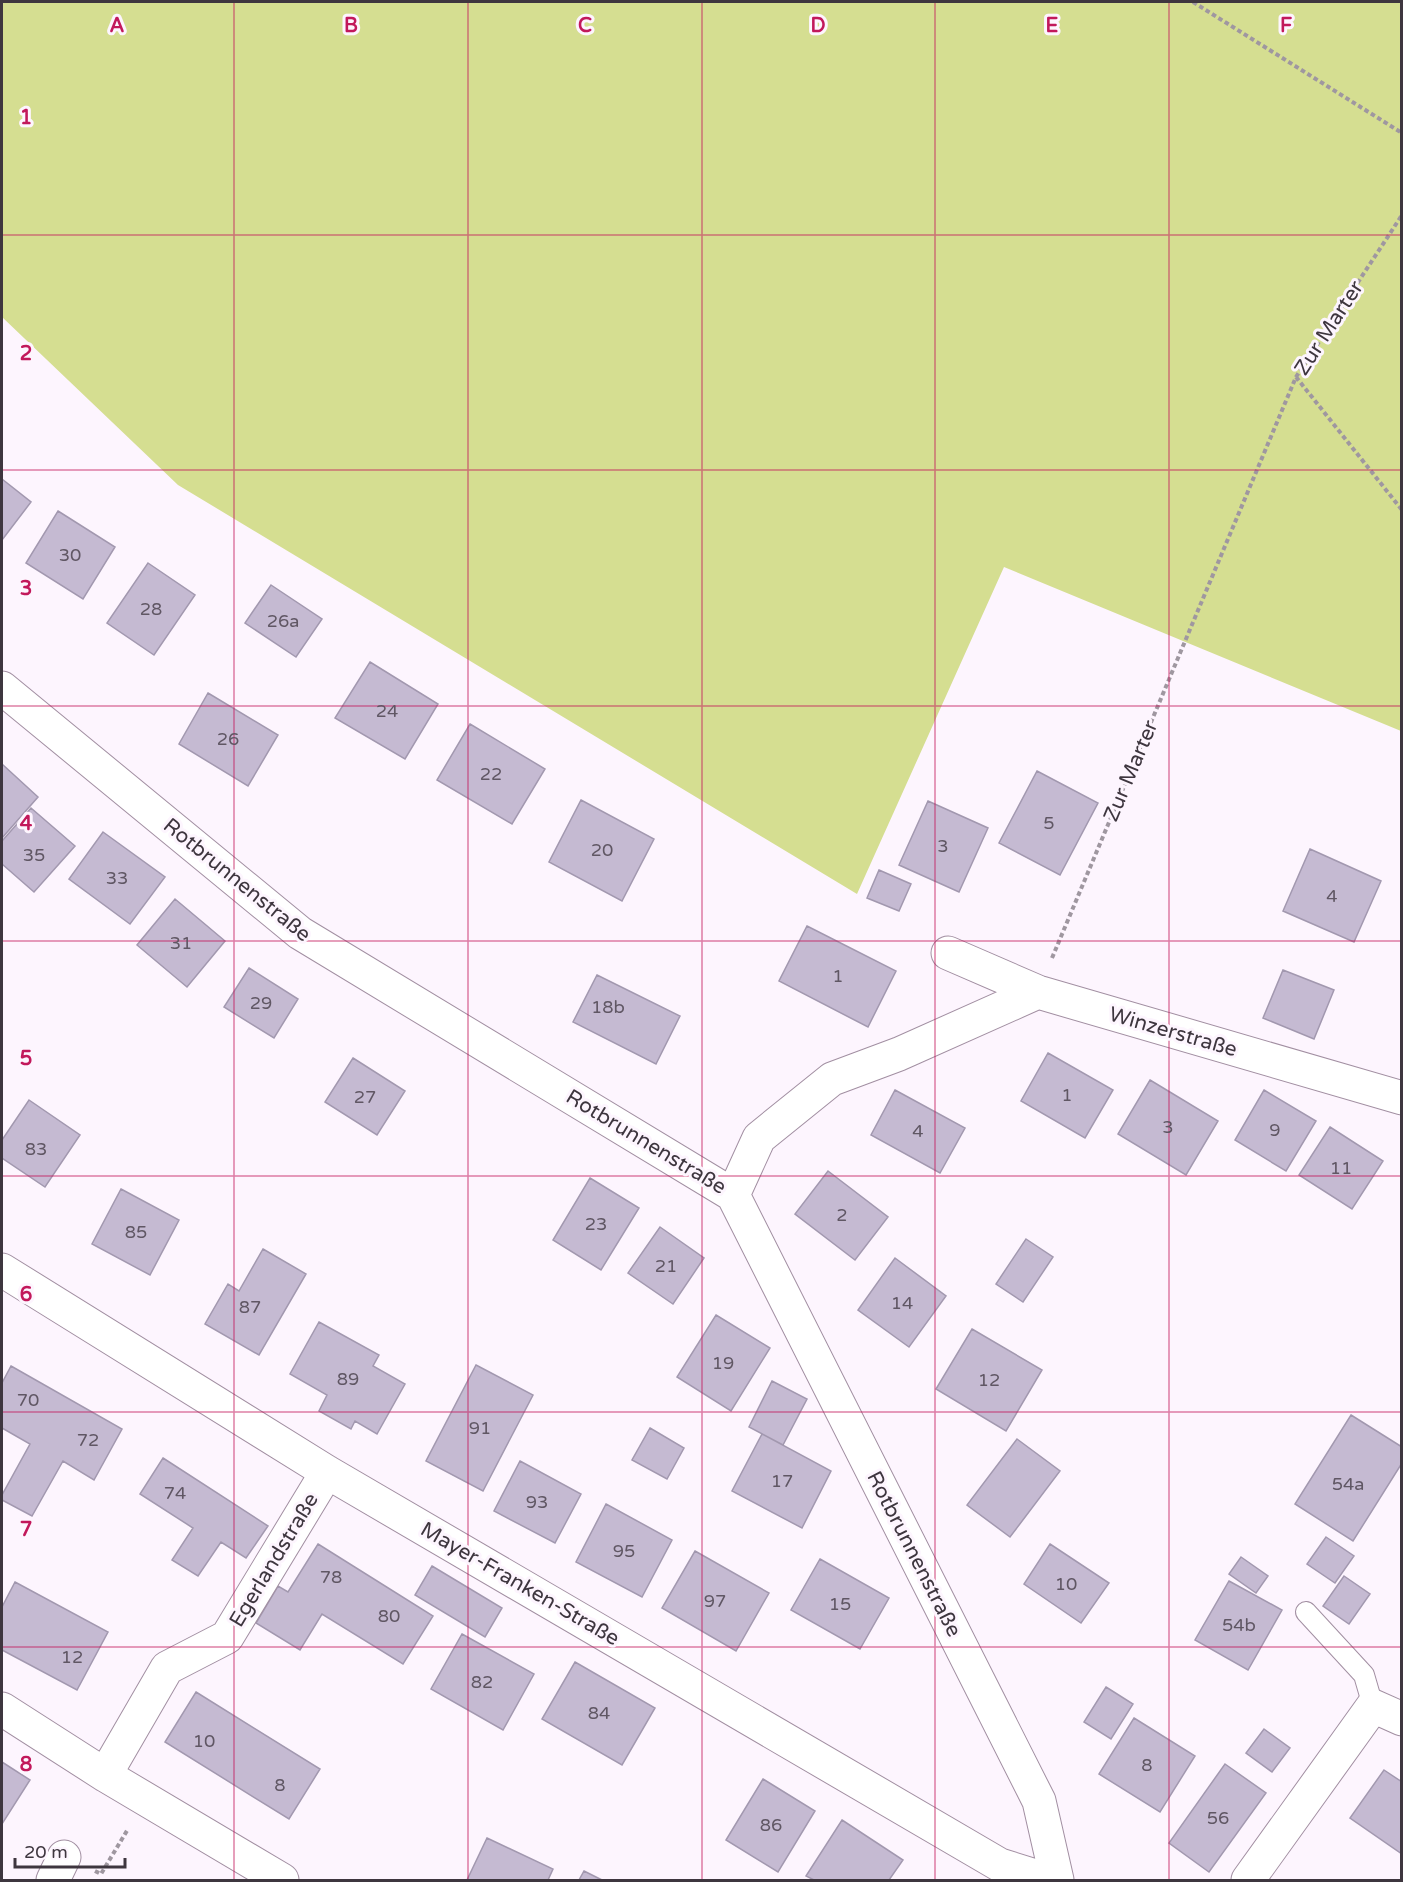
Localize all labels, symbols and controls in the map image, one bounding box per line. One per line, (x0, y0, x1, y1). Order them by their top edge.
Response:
text: A (110, 14, 125, 38)
text: B (344, 14, 358, 38)
text: C (578, 14, 592, 38)
text: D (810, 14, 826, 38)
text: E (1046, 14, 1059, 38)
text: F (1280, 14, 1292, 38)
text: 1 (20, 106, 32, 130)
street label: Zur Marter (1289, 276, 1369, 380)
text: 2 (20, 342, 32, 366)
house number: 30 (59, 544, 81, 566)
text: 3 (20, 577, 32, 601)
house number: 28 (140, 598, 162, 620)
house number: 26a (267, 610, 299, 632)
house number: 24 (376, 700, 398, 722)
street label: Zur Marter (1098, 717, 1164, 825)
house number: 26 (217, 728, 239, 750)
house number: 22 (480, 763, 502, 785)
text: 4 (20, 812, 33, 836)
house number: 5 (1043, 812, 1055, 834)
street label: Rotbrunnenstraße (158, 813, 316, 947)
house number: 3 (937, 835, 949, 857)
house number: 20 (591, 839, 613, 861)
house number: 35 (23, 844, 45, 866)
house number: 33 (106, 867, 128, 889)
house number: 4 (1326, 885, 1338, 907)
house number: 31 (170, 932, 192, 954)
house number: 1 (832, 965, 844, 987)
house number: 29 (250, 992, 272, 1014)
house number: 18b (591, 996, 625, 1018)
street label: Winzerstraße (1106, 1002, 1240, 1062)
text: 5 (20, 1047, 32, 1071)
street label: Rotbrunnenstraße (561, 1084, 731, 1200)
house number: 1 (1061, 1084, 1073, 1106)
house number: 27 (354, 1086, 376, 1108)
house number: 3 (1162, 1116, 1174, 1138)
house number: 9 (1269, 1119, 1281, 1141)
house number: 4 (912, 1120, 924, 1142)
house number: 83 (25, 1138, 47, 1160)
house number: 11 (1330, 1157, 1352, 1179)
house number: 2 (836, 1204, 848, 1226)
house number: 23 (585, 1213, 607, 1235)
house number: 85 (125, 1221, 147, 1243)
house number: 21 (655, 1255, 677, 1277)
text: 6 (20, 1283, 32, 1307)
house number: 14 (891, 1292, 913, 1314)
house number: 87 (239, 1296, 261, 1318)
house number: 19 (712, 1352, 734, 1374)
house number: 89 (337, 1368, 359, 1390)
house number: 12 (978, 1369, 1000, 1391)
house number: 70 (17, 1389, 39, 1411)
house number: 91 (469, 1417, 491, 1439)
house number: 72 (77, 1429, 99, 1451)
street label: Rotbrunnenstraße (861, 1467, 967, 1641)
house number: 17 (771, 1470, 793, 1492)
house number: 54a (1332, 1473, 1364, 1495)
house number: 74 (164, 1482, 186, 1504)
street label: Egerlandstraße (224, 1488, 324, 1632)
house number: 93 (526, 1491, 548, 1513)
street label: Mayer-Franken-Straße (416, 1517, 624, 1651)
text: 7 (20, 1518, 32, 1542)
house number: 95 (613, 1540, 635, 1562)
house number: 78 (320, 1566, 342, 1588)
house number: 10 (1055, 1573, 1077, 1595)
house number: 97 (704, 1590, 726, 1612)
house number: 15 (829, 1593, 851, 1615)
house number: 80 (378, 1605, 400, 1627)
house number: 54b (1222, 1614, 1256, 1636)
house number: 12 (61, 1646, 83, 1668)
house number: 82 (471, 1671, 493, 1693)
house number: 84 (588, 1702, 610, 1724)
house number: 10 (193, 1730, 215, 1752)
text: 8 (20, 1753, 32, 1777)
house number: 8 (1141, 1754, 1153, 1776)
house number: 8 (274, 1774, 286, 1796)
house number: 56 (1207, 1807, 1229, 1829)
house number: 86 (760, 1814, 782, 1836)
scale bar (15, 1831, 124, 1869)
text: 20 m (24, 1841, 68, 1863)

